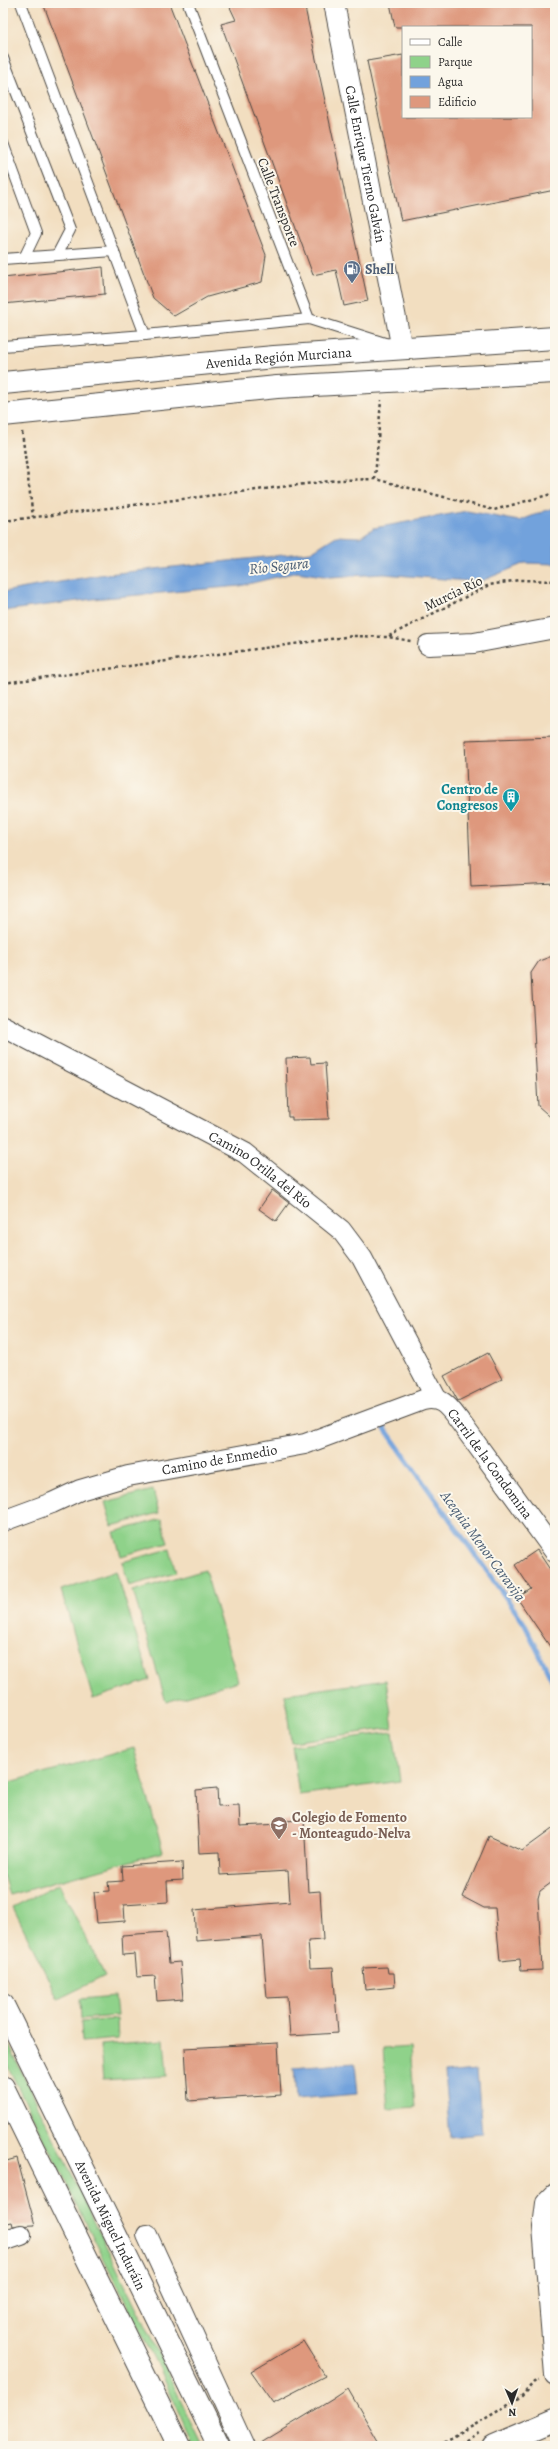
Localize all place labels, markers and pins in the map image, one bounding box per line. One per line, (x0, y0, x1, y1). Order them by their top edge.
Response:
fuel station icon: Shell (342, 259, 362, 284)
place label: Shell (365, 260, 394, 279)
place label: Centro de Congresos (437, 780, 499, 815)
building icon: Centro de Congresos (501, 787, 521, 812)
place label: Colegio de Fomento - Monteagudo-Nelva (292, 1808, 411, 1843)
school or university icon: Colegio de Fomento - Monteagudo-Nelva (269, 1815, 289, 1840)

